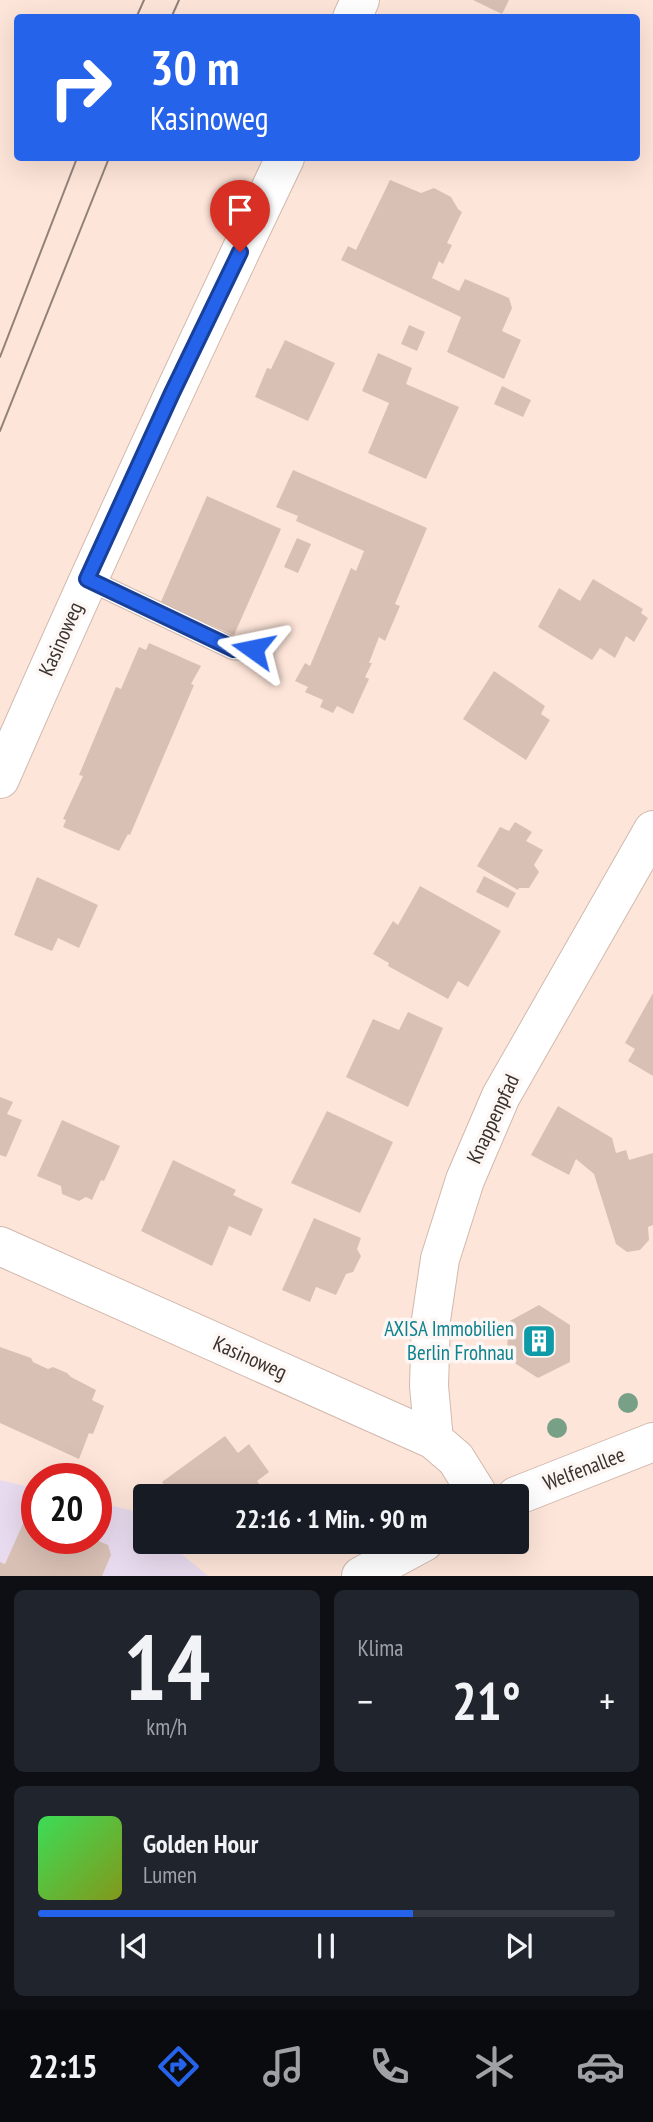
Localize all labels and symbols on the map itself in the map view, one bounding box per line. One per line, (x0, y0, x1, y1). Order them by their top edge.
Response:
pin (210, 180, 270, 252)
street label: Kasinoweg (32, 598, 89, 680)
position arrow (216, 612, 290, 686)
street label: Knappenpfad (460, 1070, 525, 1168)
place label: AXISA Immobilien Berlin Frohnau (384, 1315, 514, 1366)
building icon: AXISA Immobilien Berlin Frohnau (520, 1322, 558, 1360)
street label: Kasinoweg (209, 1329, 291, 1386)
street label: Welfenallee (539, 1441, 629, 1496)
speed limit sign: 20 (21, 1463, 112, 1554)

